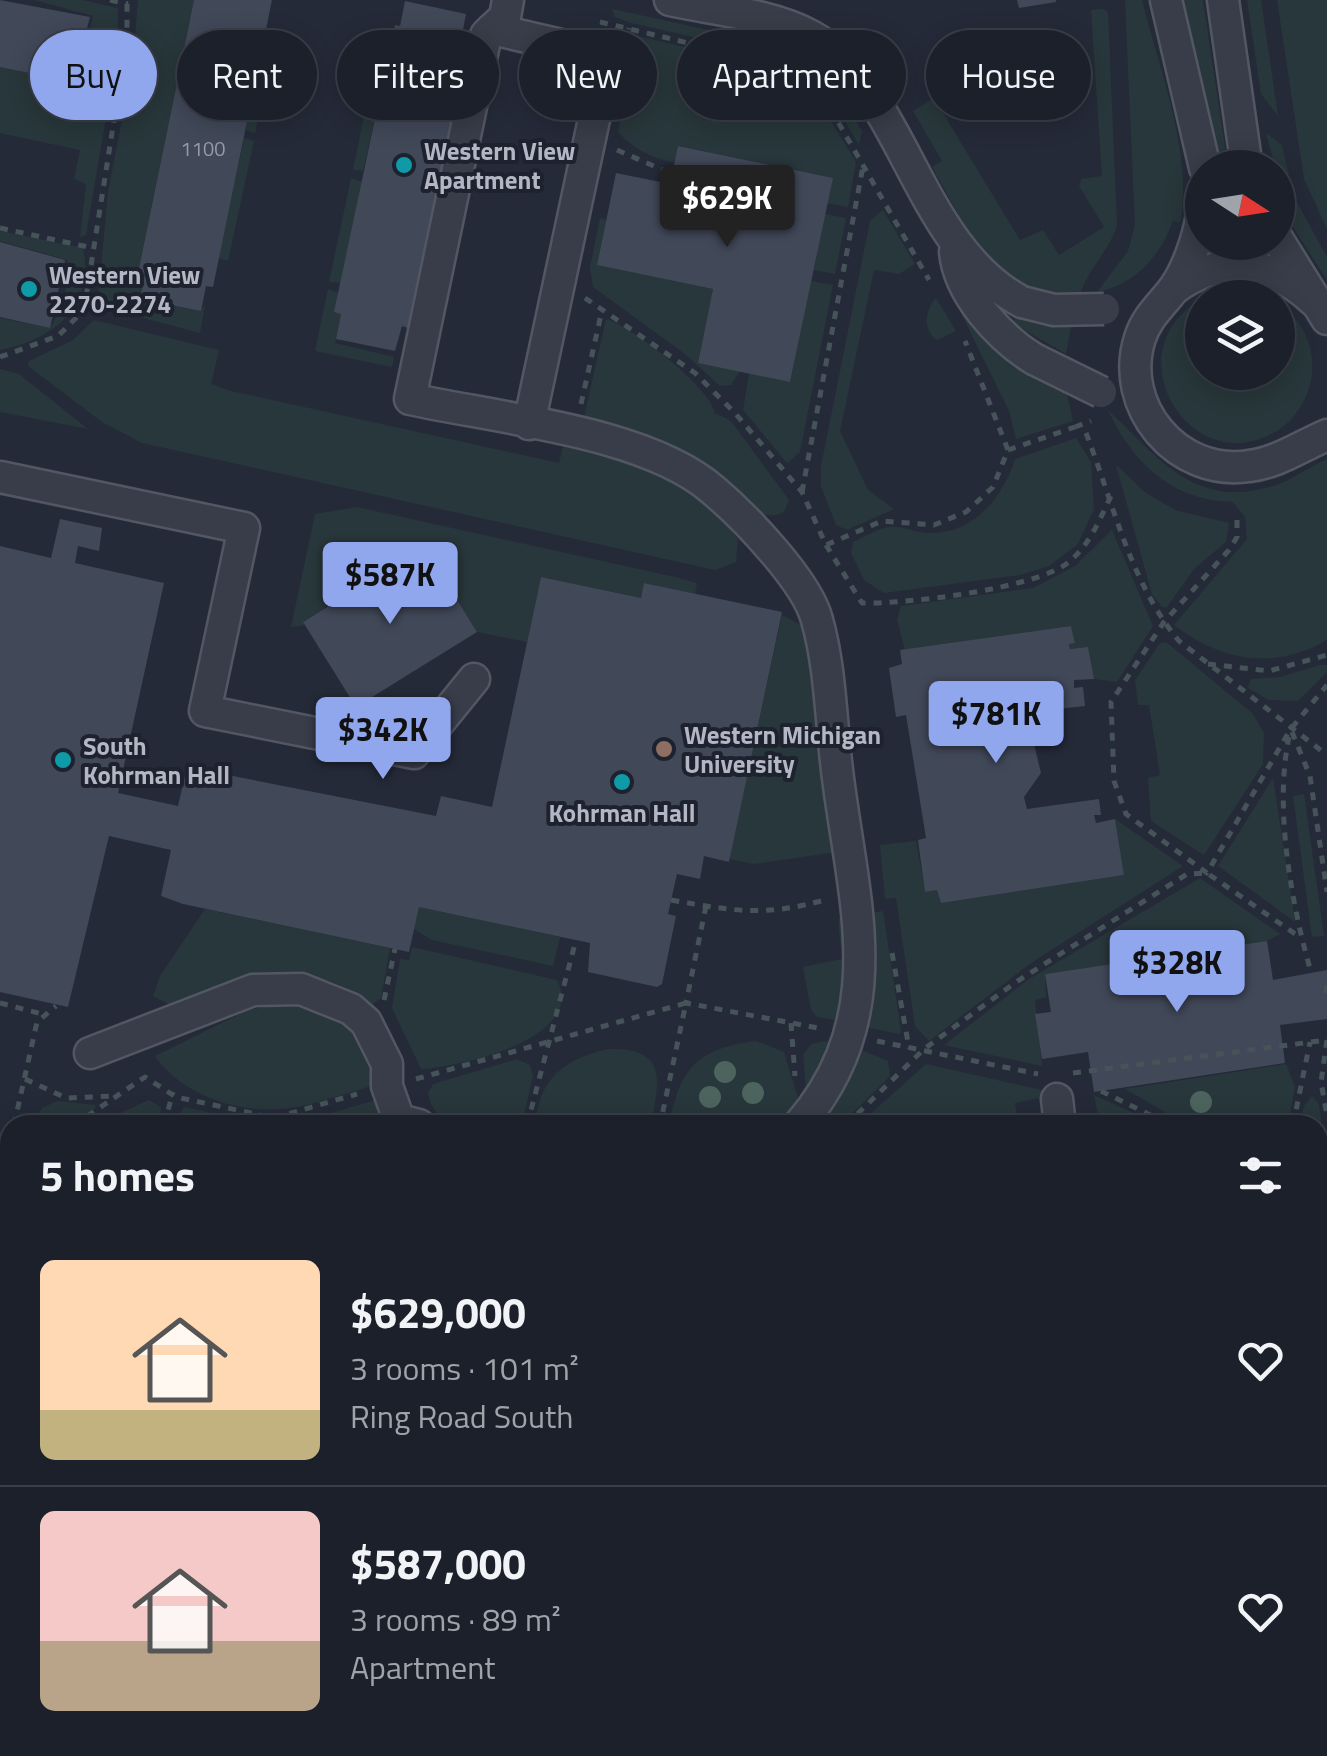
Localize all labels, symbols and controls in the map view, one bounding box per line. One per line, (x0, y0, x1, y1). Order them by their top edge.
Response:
chip: Buy (30, 30, 157, 120)
chip: Rent (177, 30, 317, 120)
chip: Filters (337, 30, 499, 120)
chip: New (519, 30, 657, 120)
chip: Apartment (677, 30, 906, 120)
chip: House (926, 30, 1091, 120)
place label: Western View Apartment (424, 132, 575, 199)
house number: 1100 (181, 133, 225, 164)
north arrow (1185, 150, 1295, 260)
map controls (1185, 150, 1295, 390)
marker: Western View Apartment (393, 154, 415, 176)
pin: $629K (657, 165, 797, 250)
text: $629K (682, 173, 772, 221)
place label: Western View 2270-2274 (49, 256, 200, 323)
marker: Western View 2270-2274 (18, 278, 40, 300)
button: layers (1185, 280, 1295, 390)
pin: $587K (320, 542, 460, 627)
text: $587K (345, 550, 435, 598)
pin: $781K (926, 681, 1066, 766)
text: $781K (951, 689, 1041, 737)
pin: $342K (313, 697, 453, 782)
text: $342K (338, 705, 428, 753)
place label: Western Michigan University (684, 716, 881, 783)
place label: South Kohrman Hall (83, 727, 230, 794)
marker: Western Michigan University (653, 738, 675, 760)
marker: South Kohrman Hall (52, 749, 74, 771)
marker: Kohrman Hall (611, 771, 633, 793)
place label: Kohrman Hall (548, 794, 696, 832)
pin: $328K (1107, 930, 1247, 1015)
text: $328K (1132, 938, 1222, 986)
text: 5 homes (40, 1143, 195, 1207)
icon: filters (1233, 1148, 1288, 1203)
text: $629,000 (350, 1280, 526, 1344)
icon: home (120, 1300, 240, 1420)
icon: heart (1233, 1333, 1288, 1388)
text: 3 rooms · 101 m² (350, 1344, 579, 1392)
text: Ring Road South (350, 1392, 573, 1440)
text: $587,000 (350, 1531, 526, 1595)
icon: home (120, 1551, 240, 1671)
icon: heart (1233, 1584, 1288, 1639)
text: 3 rooms · 89 m² (350, 1595, 561, 1643)
text: Apartment (350, 1643, 496, 1691)

